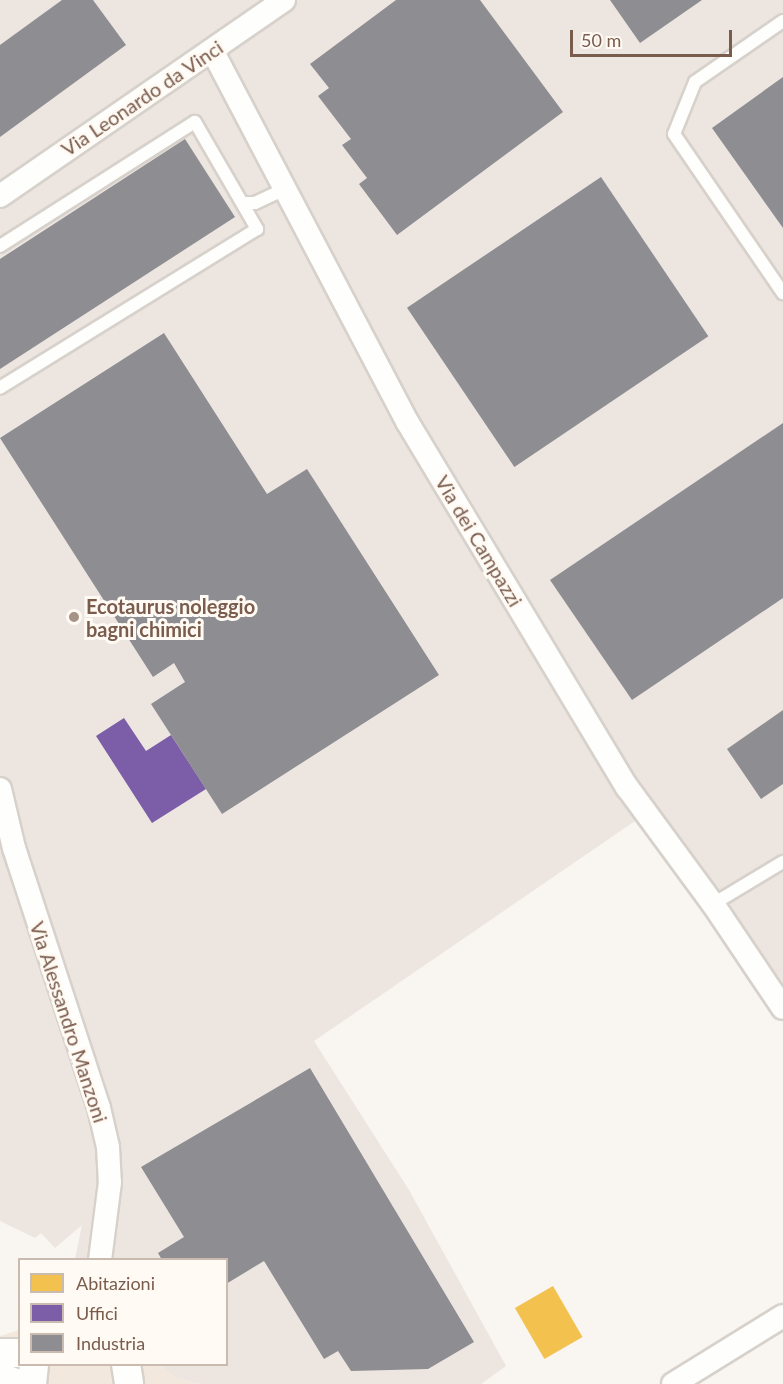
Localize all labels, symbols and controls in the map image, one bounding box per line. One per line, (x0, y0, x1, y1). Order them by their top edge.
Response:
scale bar (573, 18, 735, 56)
text: 50 m (581, 29, 621, 51)
street label: Via Leonardo da Vinci (56, 35, 228, 161)
street label: Via dei Campazzi (430, 471, 528, 611)
place label: Ecotaurus noleggio bagni chimici (86, 594, 255, 641)
marker: Ecotaurus noleggio bagni chimici (67, 610, 81, 624)
street label: Via Alessandro Manzoni (25, 918, 113, 1126)
legend (18, 1258, 228, 1366)
text: Abitazioni (76, 1272, 155, 1294)
text: Uffici (76, 1302, 118, 1324)
text: Industria (76, 1332, 145, 1354)

